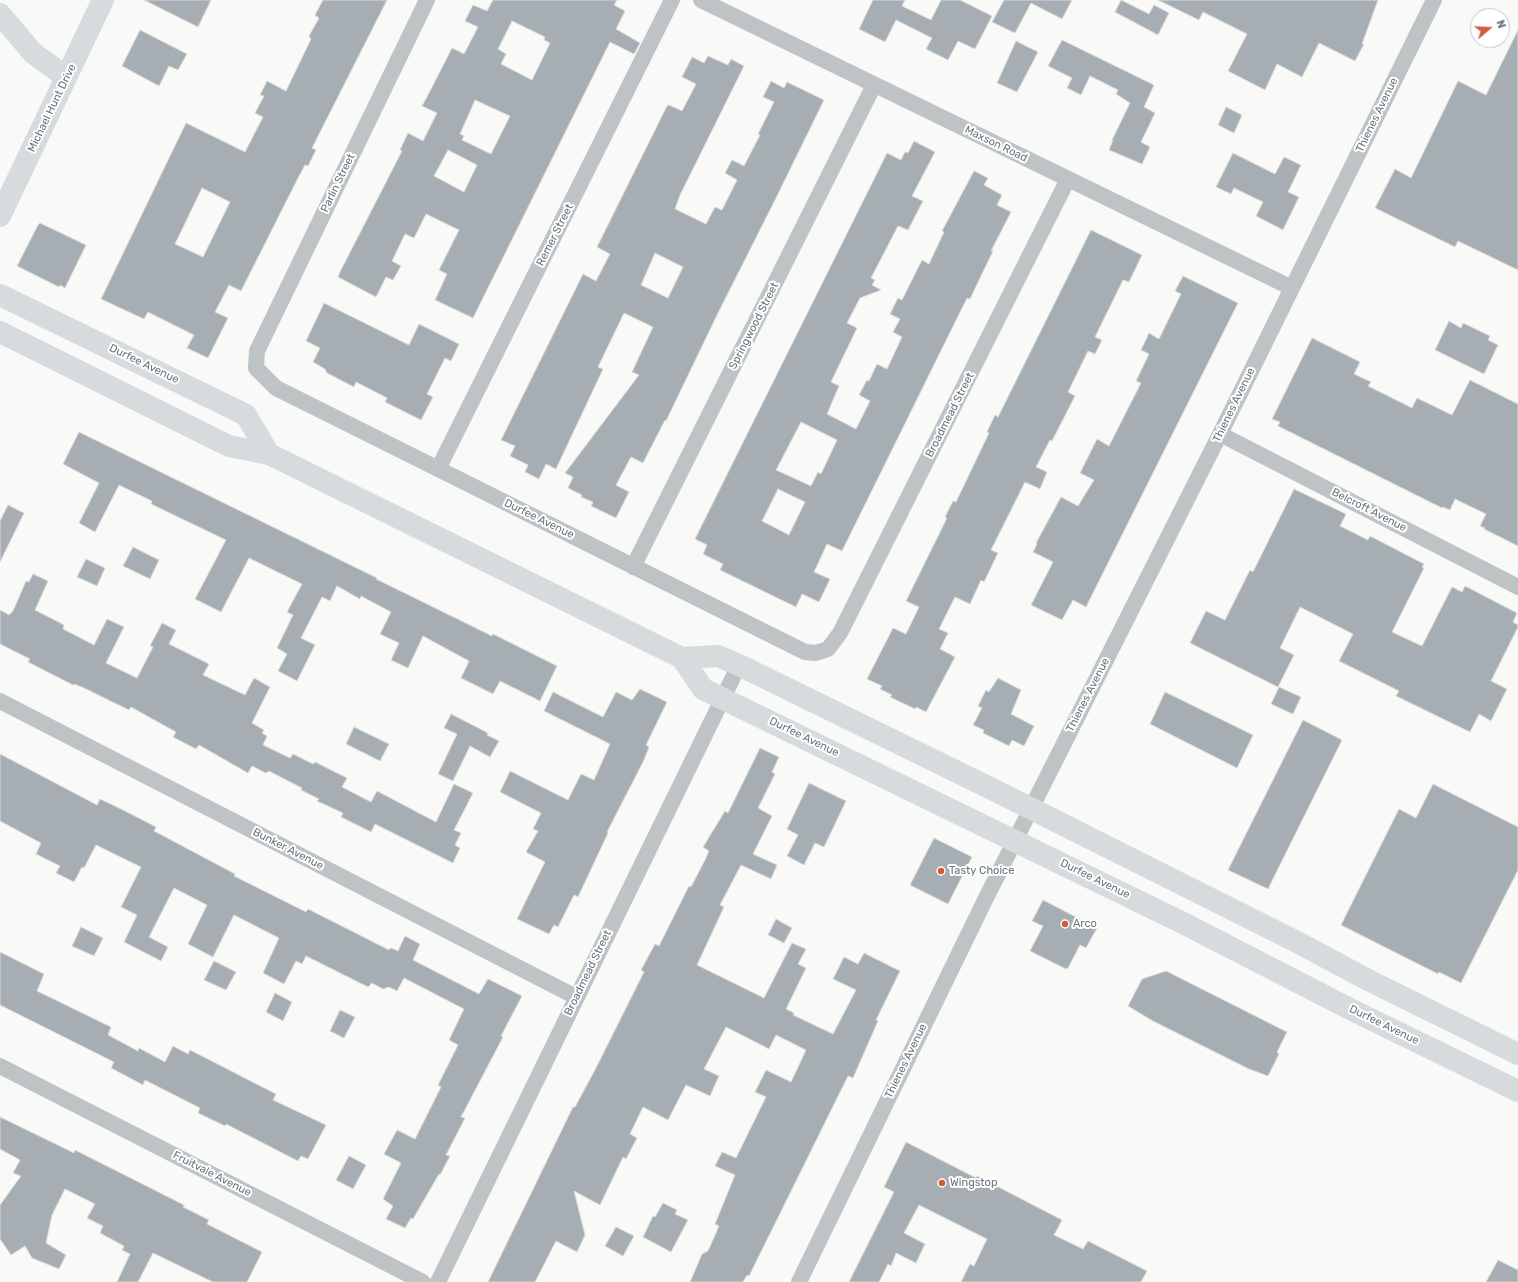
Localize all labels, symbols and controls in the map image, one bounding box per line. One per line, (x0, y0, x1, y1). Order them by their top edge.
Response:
north arrow (1470, 8, 1510, 48)
text: N (1493, 18, 1508, 30)
street label: Michael Hunt Drive (25, 62, 79, 154)
street label: Thienes Avenue (1353, 76, 1401, 154)
street label: Maxson Road (963, 123, 1029, 165)
street label: Parlin Street (318, 151, 358, 215)
street label: Remer Street (534, 202, 576, 268)
street label: Springwood Street (726, 280, 782, 372)
street label: Durfee Avenue (107, 341, 181, 387)
street label: Thienes Avenue (1210, 366, 1258, 444)
street label: Broadmead Street (923, 370, 977, 460)
street label: Belcroft Avenue (1329, 485, 1409, 535)
street label: Durfee Avenue (502, 496, 576, 542)
street label: Thienes Avenue (1064, 656, 1112, 734)
street label: Durfee Avenue (767, 714, 841, 760)
street label: Bunker Avenue (250, 826, 326, 872)
street label: Durfee Avenue (1058, 856, 1132, 902)
place label: Tasty Choice (949, 864, 1014, 878)
marker: Tasty Choice (936, 866, 946, 876)
place label: Arco (1073, 917, 1097, 931)
marker: Arco (1060, 919, 1070, 929)
street label: Broadmead Street (562, 928, 614, 1018)
street label: Durfee Avenue (1347, 1002, 1421, 1048)
street label: Thienes Avenue (882, 1022, 930, 1100)
street label: Fruitvale Avenue (171, 1149, 253, 1199)
place label: Wingstop (950, 1176, 997, 1190)
marker: Wingstop (937, 1178, 947, 1188)

